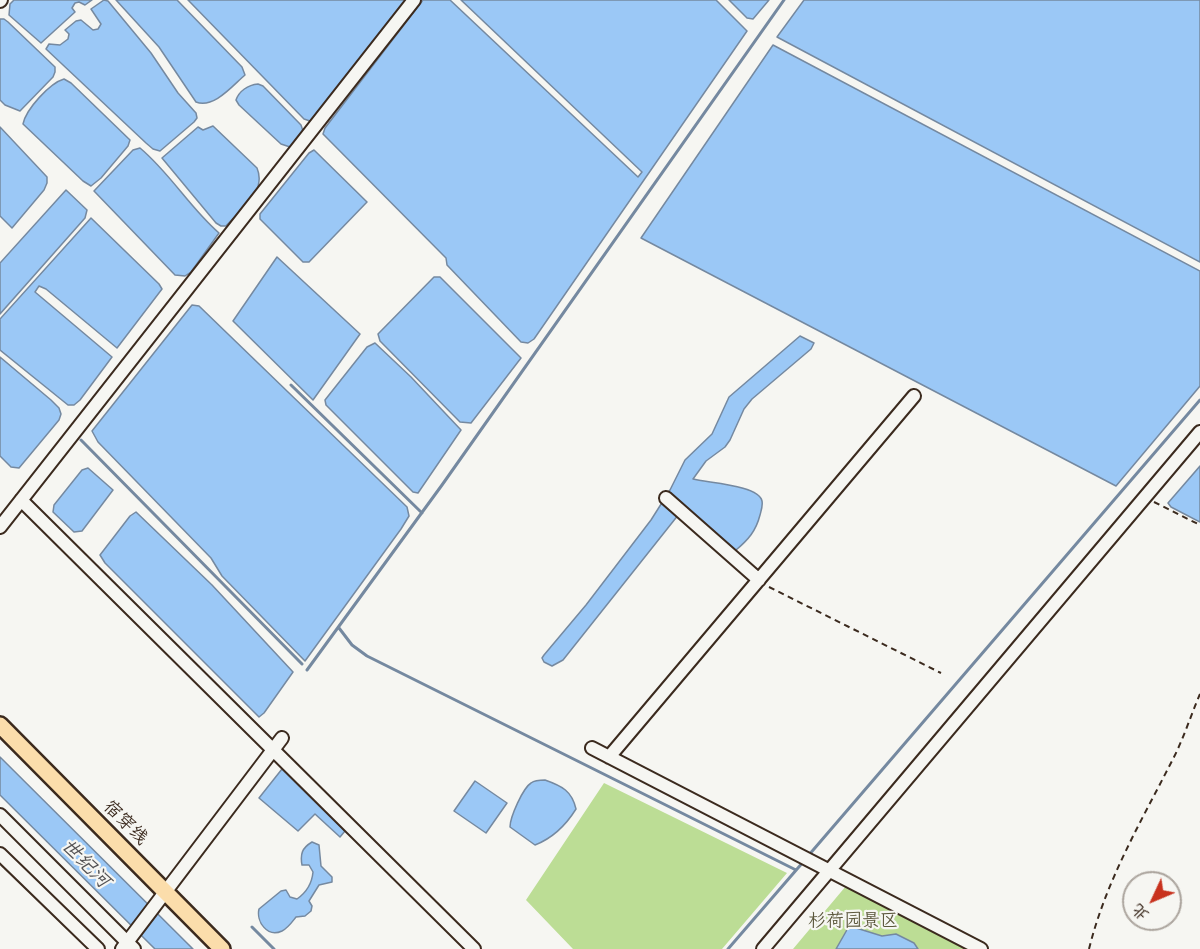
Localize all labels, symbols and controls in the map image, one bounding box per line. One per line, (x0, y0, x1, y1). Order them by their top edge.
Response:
street label: 宿穿线 (98, 796, 152, 850)
water label: 世纪河 (55, 834, 115, 894)
north arrow (1122, 871, 1182, 931)
text: 北 (1128, 900, 1153, 925)
park label: 杉荷园景区 (808, 910, 898, 932)

